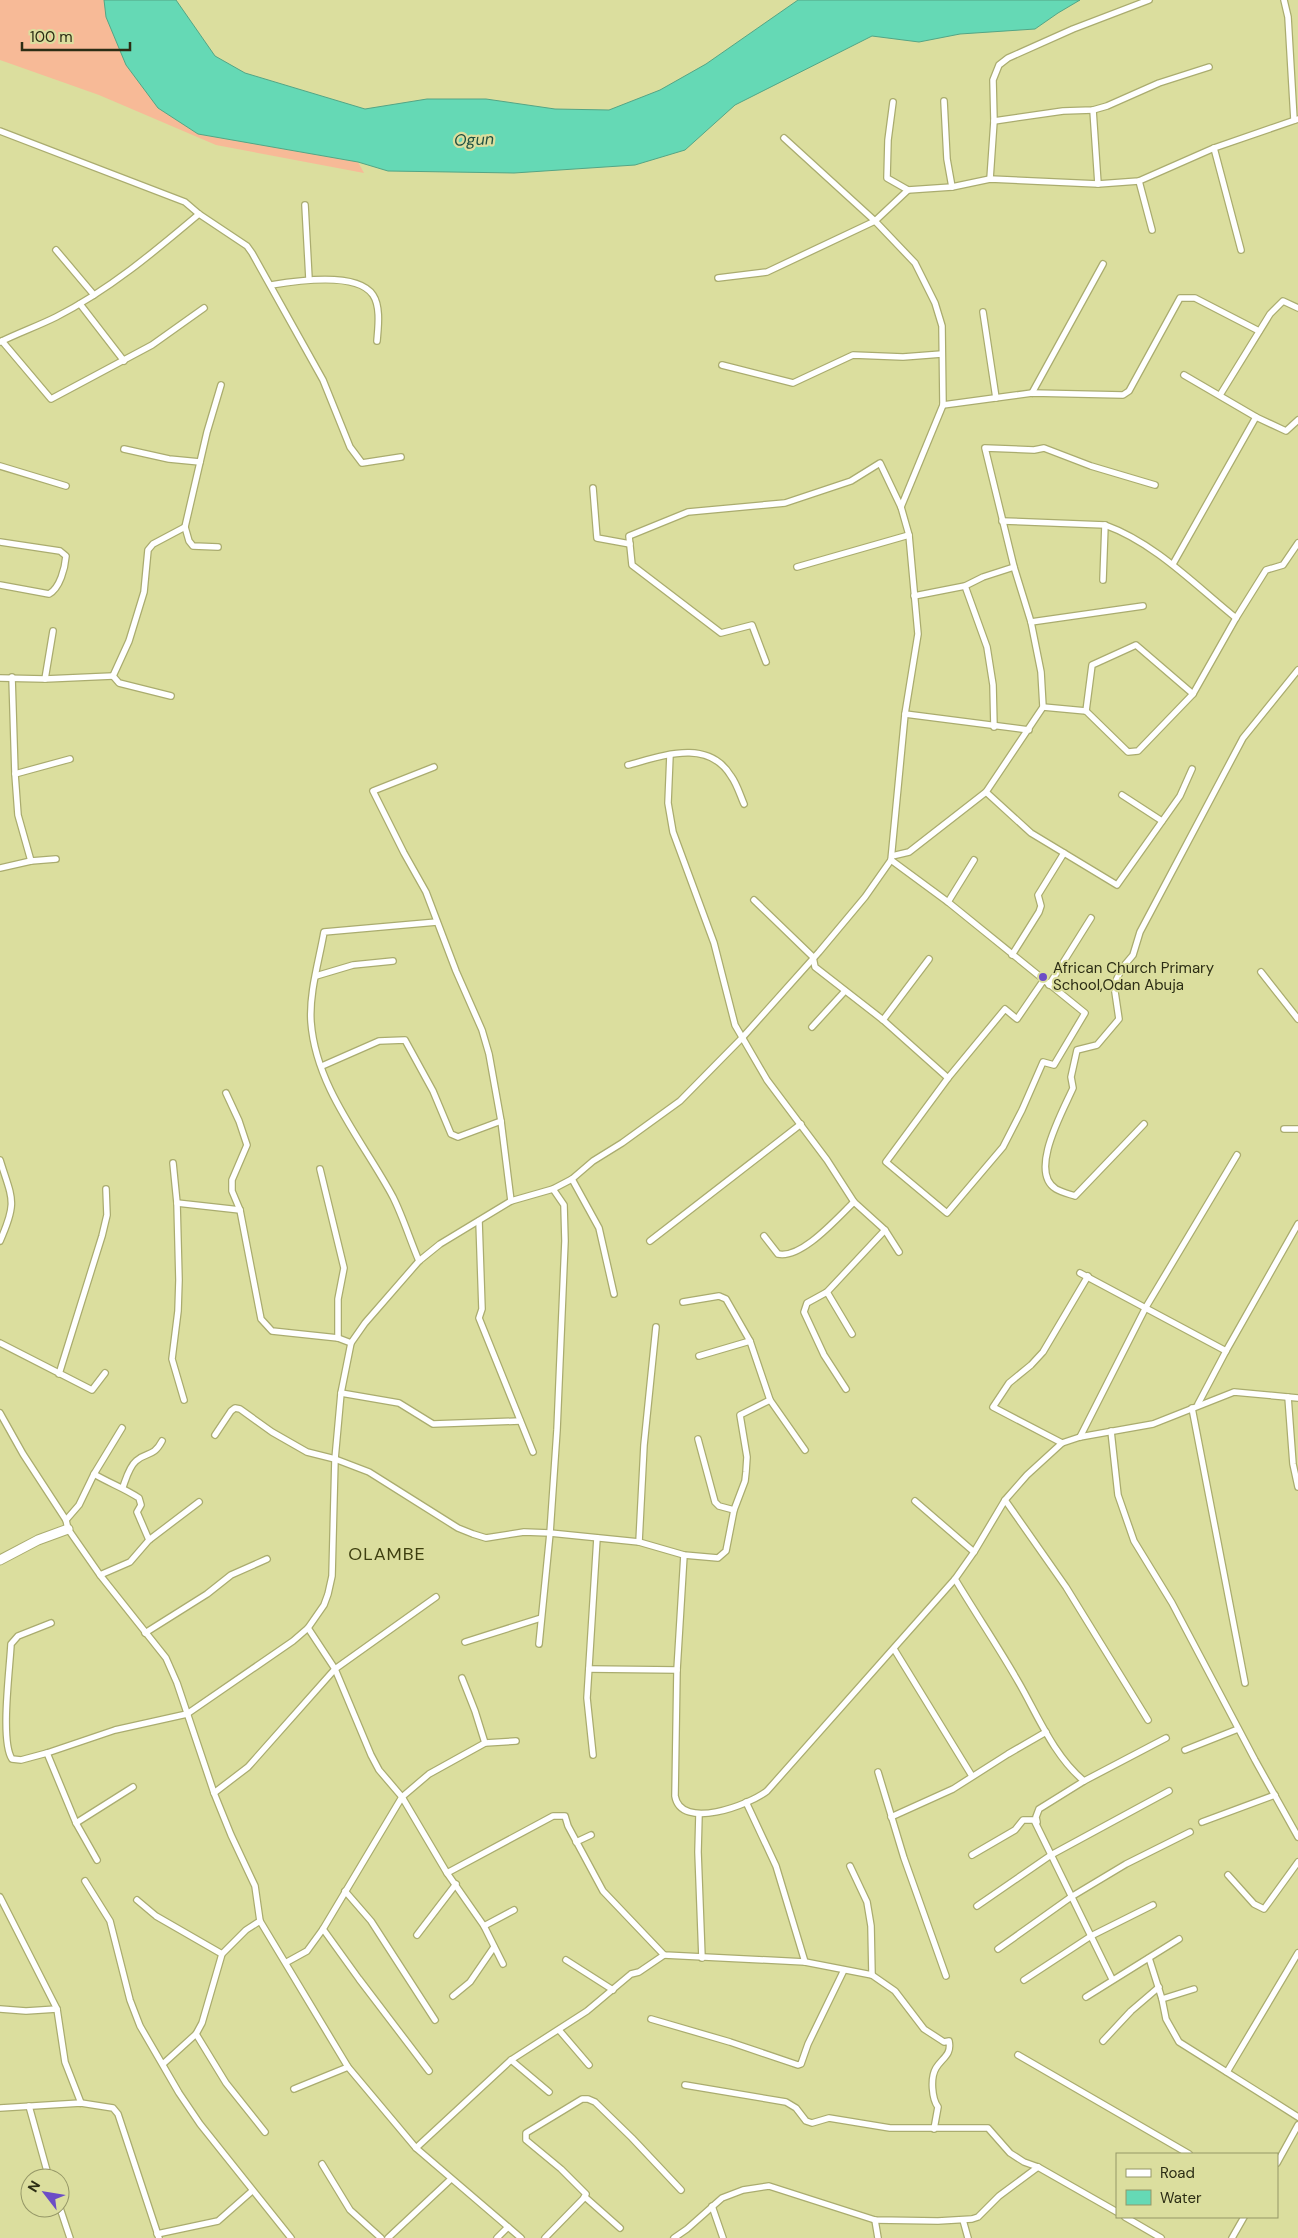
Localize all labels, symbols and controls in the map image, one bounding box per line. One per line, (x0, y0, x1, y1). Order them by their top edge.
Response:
scale bar (22, 20, 130, 52)
text: 100 m (30, 27, 73, 47)
water label: Ogun (454, 128, 494, 151)
place label: African Church Primary School,Odan Abuja (1053, 958, 1215, 995)
marker: African Church Primary School,Odan Abuja (1037, 971, 1049, 983)
district label: OLAMBE (348, 1542, 426, 1566)
legend (1116, 2153, 1278, 2218)
text: Road (1160, 2163, 1195, 2183)
north arrow (20, 2168, 70, 2218)
text: N (24, 2177, 44, 2195)
text: Water (1160, 2188, 1202, 2208)

